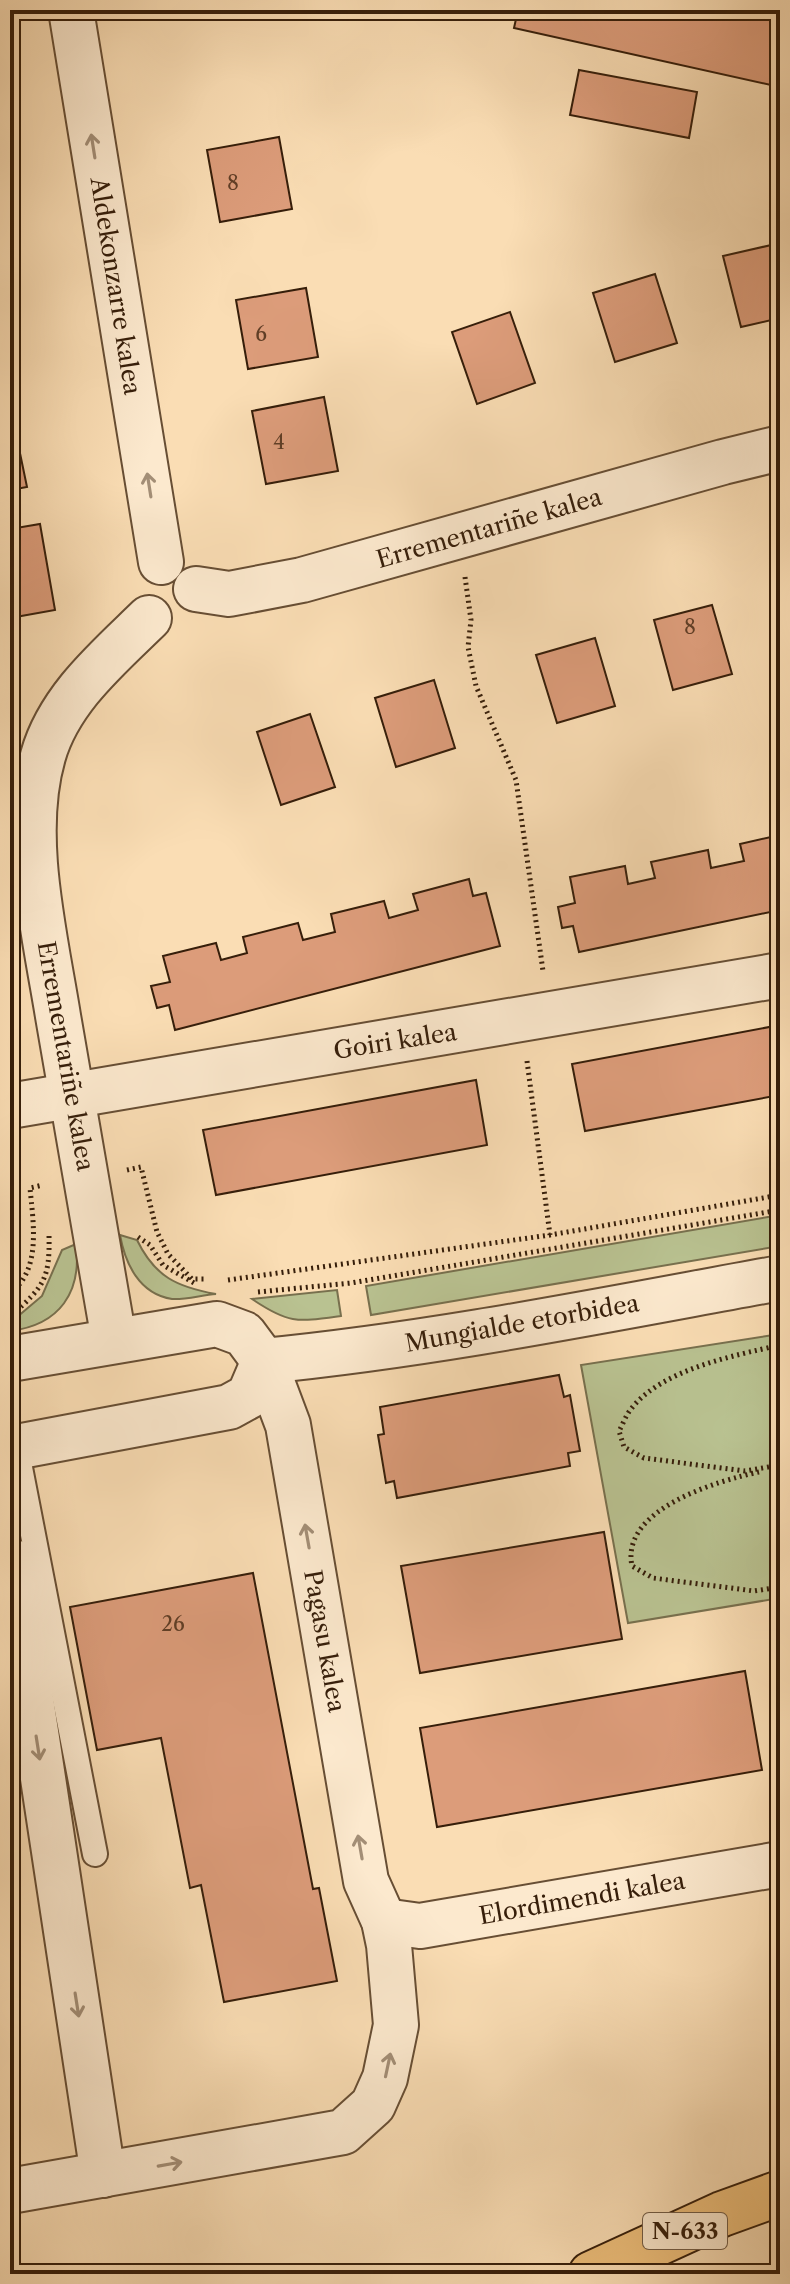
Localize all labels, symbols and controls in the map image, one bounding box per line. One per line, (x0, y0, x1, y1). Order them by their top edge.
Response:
one-way arrow (85, 134, 100, 159)
house number: 8 (227, 171, 239, 195)
street label: Aldekonzarre kalea (84, 174, 148, 397)
house number: 6 (255, 322, 267, 346)
house number: 4 (273, 430, 285, 454)
one-way arrow (141, 473, 156, 498)
street label: Errementariñe kalea (373, 482, 605, 574)
house number: 8 (684, 615, 696, 639)
street label: Errementariñe kalea (31, 939, 101, 1174)
street label: Goiri kalea (331, 1017, 459, 1065)
street label: Mungialde etorbidea (403, 1288, 642, 1358)
one-way arrow (298, 1524, 313, 1549)
street label: Pagasu kalea (298, 1567, 352, 1715)
house number: 26 (161, 1612, 185, 1636)
one-way arrow (32, 1734, 47, 1760)
one-way arrow (352, 1835, 367, 1860)
street label: Elordimendi kalea (477, 1866, 688, 1930)
one-way arrow (71, 1991, 86, 2017)
one-way arrow (381, 2052, 396, 2078)
one-way arrow (156, 2155, 182, 2170)
road number: N-633 (643, 2213, 727, 2249)

